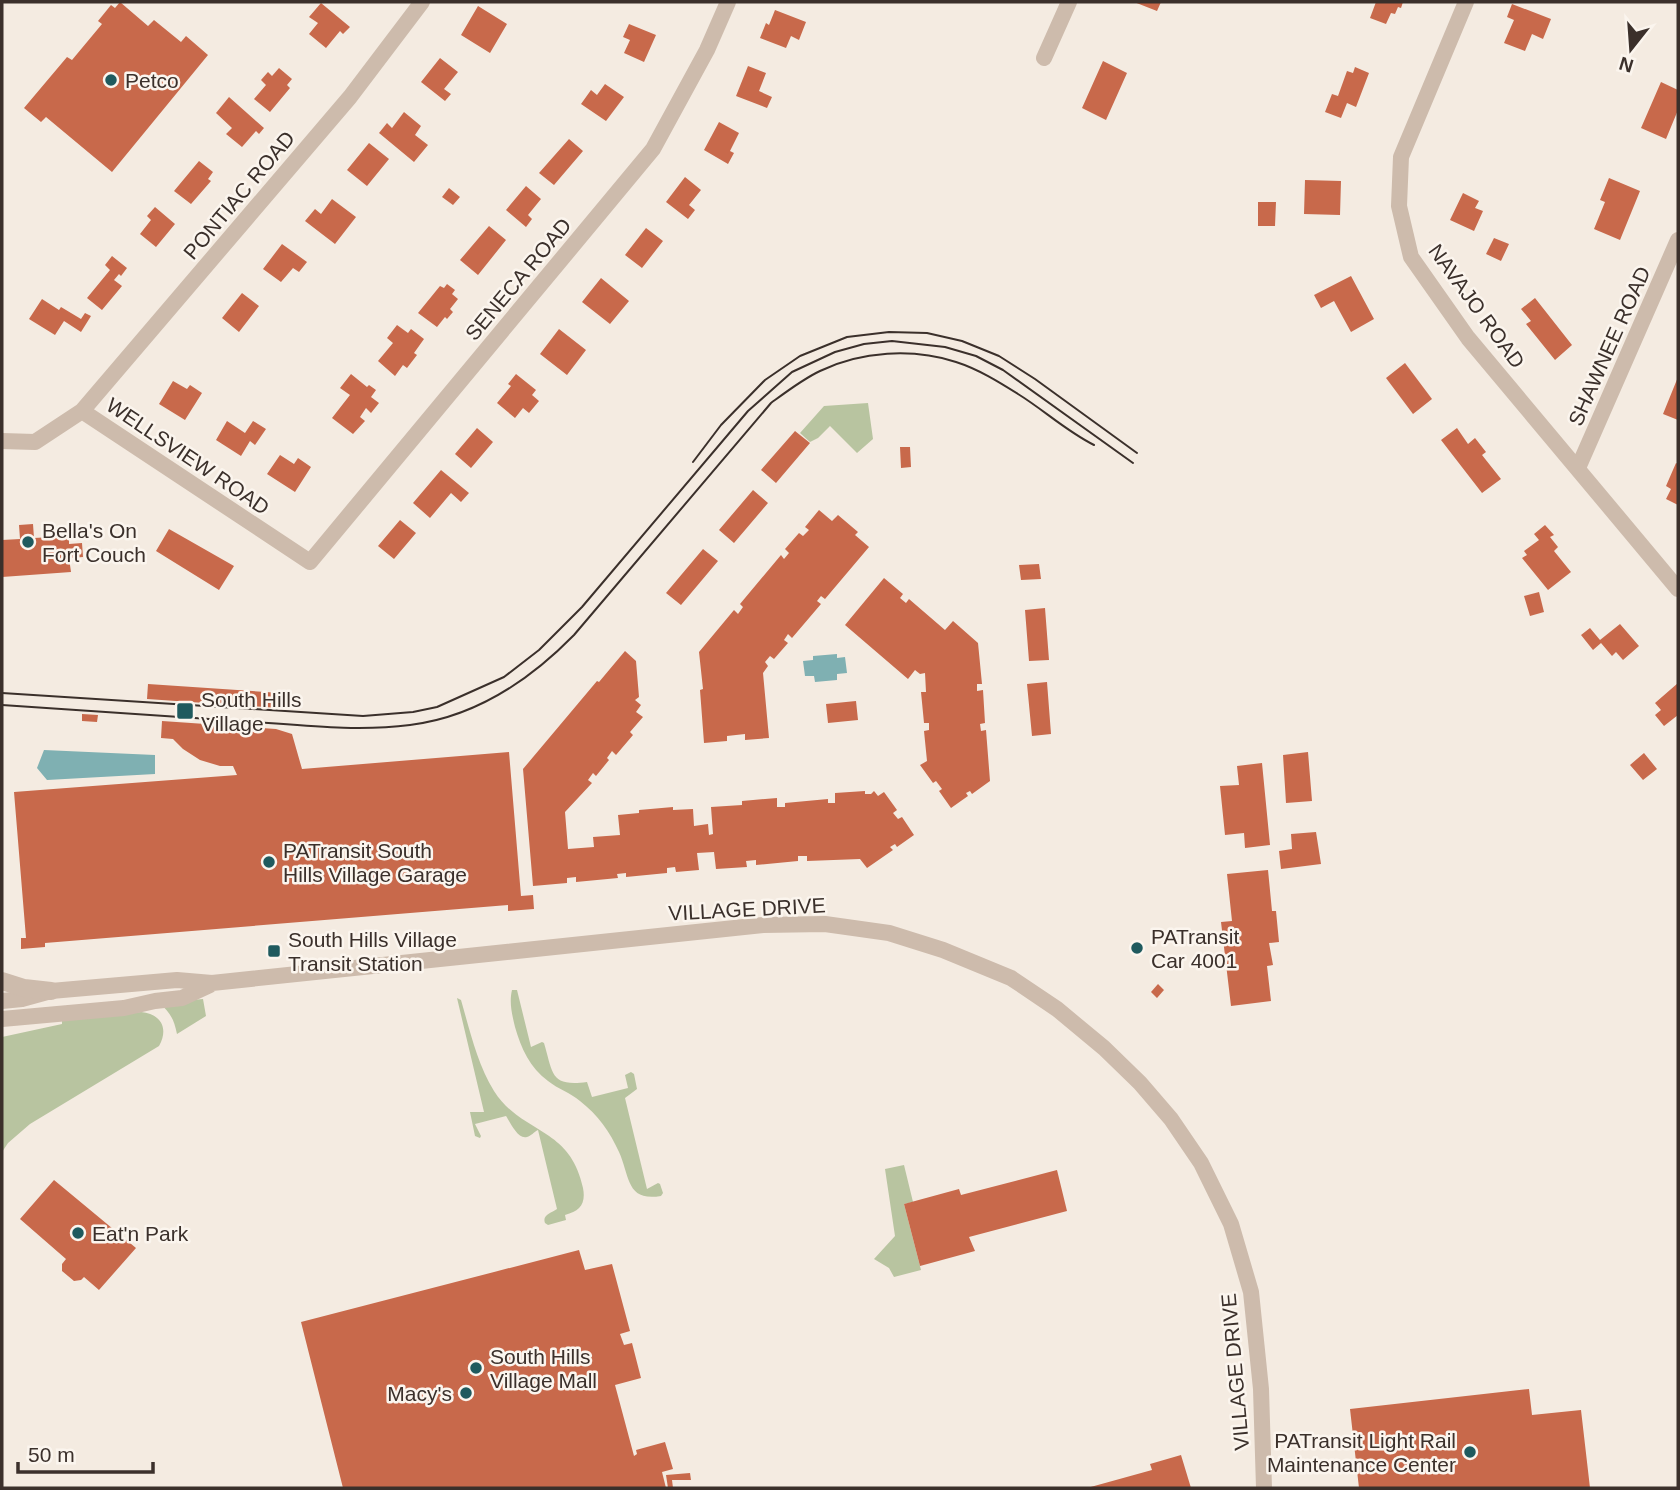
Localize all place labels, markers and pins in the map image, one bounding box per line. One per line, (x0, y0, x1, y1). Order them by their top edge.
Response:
place label: Petco (125, 69, 179, 92)
marker: Petco (103, 72, 119, 88)
place label: Bella's On Fort Couch (42, 519, 146, 566)
marker: Bella's On Fort Couch (20, 534, 36, 550)
place label: South Hills Village (201, 688, 301, 735)
marker: South Hills Village (175, 701, 195, 721)
place label: PATransit South Hills Village Garage (283, 839, 467, 886)
marker: PATransit South Hills Village Garage (261, 854, 277, 870)
place label: PATransit Car 4001 (1151, 925, 1239, 972)
place label: South Hills Village Transit Station (288, 928, 457, 975)
marker: PATransit Car 4001 (1129, 940, 1145, 956)
marker: South Hills Village Transit Station (266, 943, 282, 959)
place label: Eat'n Park (92, 1222, 189, 1245)
marker: Eat'n Park (70, 1225, 86, 1241)
place label: South Hills Village Mall (490, 1345, 597, 1392)
marker: South Hills Village Mall (468, 1360, 484, 1376)
place label: Macy's (387, 1382, 452, 1405)
marker: Macy's (458, 1385, 474, 1401)
place label: PATransit Light Rail Maintenance Center (1267, 1429, 1456, 1476)
marker: PATransit Light Rail Maintenance Center (1462, 1444, 1478, 1460)

